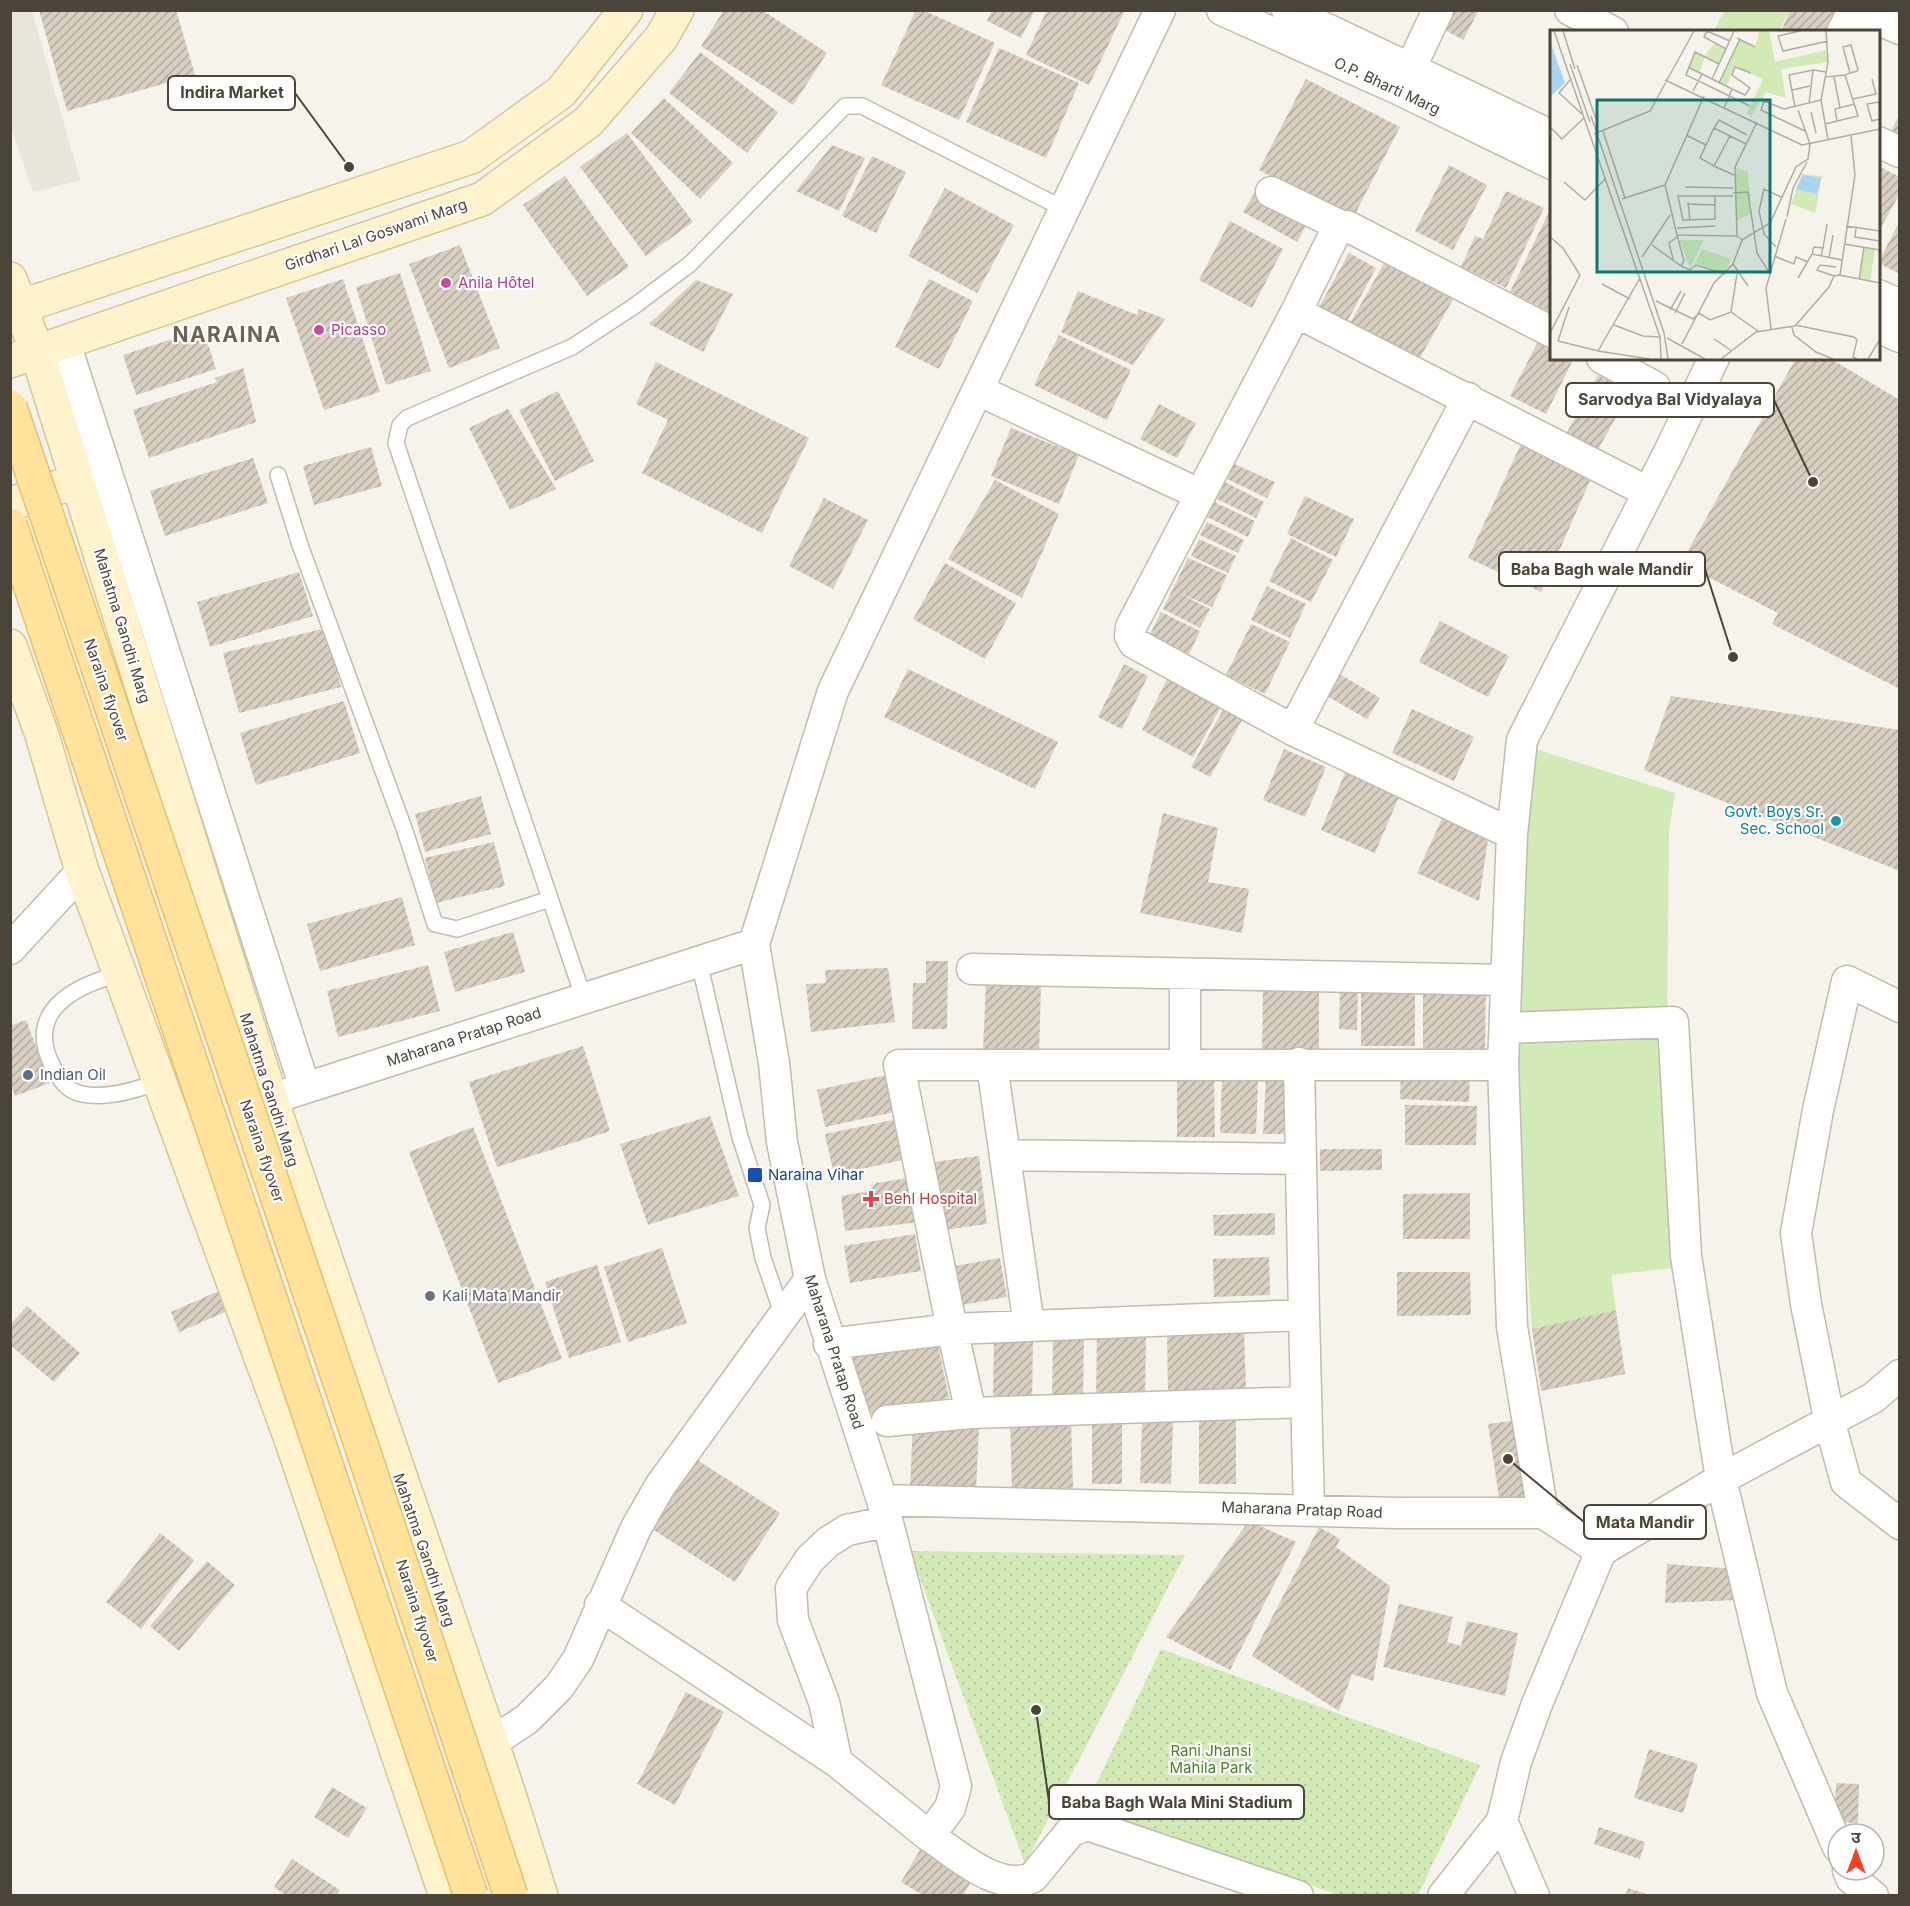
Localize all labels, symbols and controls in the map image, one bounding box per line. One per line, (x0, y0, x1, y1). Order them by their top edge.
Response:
inset map (1550, 30, 1880, 360)
street label: O.P. Bharti Marg (1331, 53, 1443, 118)
callout: Indira Market (168, 76, 295, 110)
text: Indira Market (180, 82, 284, 102)
street label: Girdhari Lal Goswami Marg (282, 194, 469, 275)
place label: Anila Hôtel (458, 273, 534, 292)
marker: Anila Hôtel (439, 276, 453, 290)
place label: Picasso (331, 320, 386, 339)
district label: NARAINA (172, 322, 282, 347)
marker: Picasso (312, 323, 326, 337)
callout: Sarvodya Bal Vidyalaya (1566, 383, 1774, 417)
text: Sarvodya Bal Vidyalaya (1578, 389, 1762, 409)
street label: Mahatma Gandhi Marg (90, 546, 155, 706)
callout: Baba Bagh wale Mandir (1499, 552, 1705, 586)
text: Baba Bagh wale Mandir (1511, 559, 1694, 579)
street label: Naraina flyover (80, 636, 133, 744)
place label: Govt. Boys Sr. Sec. School (1724, 802, 1824, 838)
marker: Govt. Boys Sr. Sec. School (1829, 814, 1843, 828)
street label: Maharana Pratap Road (384, 1003, 544, 1071)
street label: Mahatma Gandhi Marg (236, 1010, 303, 1169)
place label: Indian Oil (40, 1065, 106, 1084)
marker: Indian Oil (21, 1068, 35, 1082)
street label: Naraina flyover (236, 1097, 289, 1205)
place label: Naraina Vihar (768, 1165, 864, 1184)
marker: Naraina Vihar (746, 1166, 764, 1184)
place label: Behl Hospital (884, 1189, 977, 1208)
marker: Behl Hospital (862, 1190, 880, 1208)
street label: Maharana Pratap Road (800, 1272, 868, 1432)
place label: Kali Mata Mandir (442, 1286, 561, 1305)
marker: Kali Mata Mandir (423, 1289, 437, 1303)
street label: Mahatma Gandhi Marg (389, 1471, 460, 1629)
street label: Maharana Pratap Road (1221, 1497, 1383, 1522)
callout: Mata Mandir (1584, 1505, 1706, 1539)
text: Mata Mandir (1596, 1512, 1695, 1532)
street label: Naraina flyover (392, 1557, 443, 1665)
park label: Rani Jhansi Mahila Park (1170, 1741, 1253, 1777)
callout: Baba Bagh Wala Mini Stadium (1049, 1785, 1304, 1819)
text: Baba Bagh Wala Mini Stadium (1061, 1792, 1293, 1812)
north arrow (1826, 1822, 1886, 1882)
text: उ (1851, 1827, 1861, 1847)

